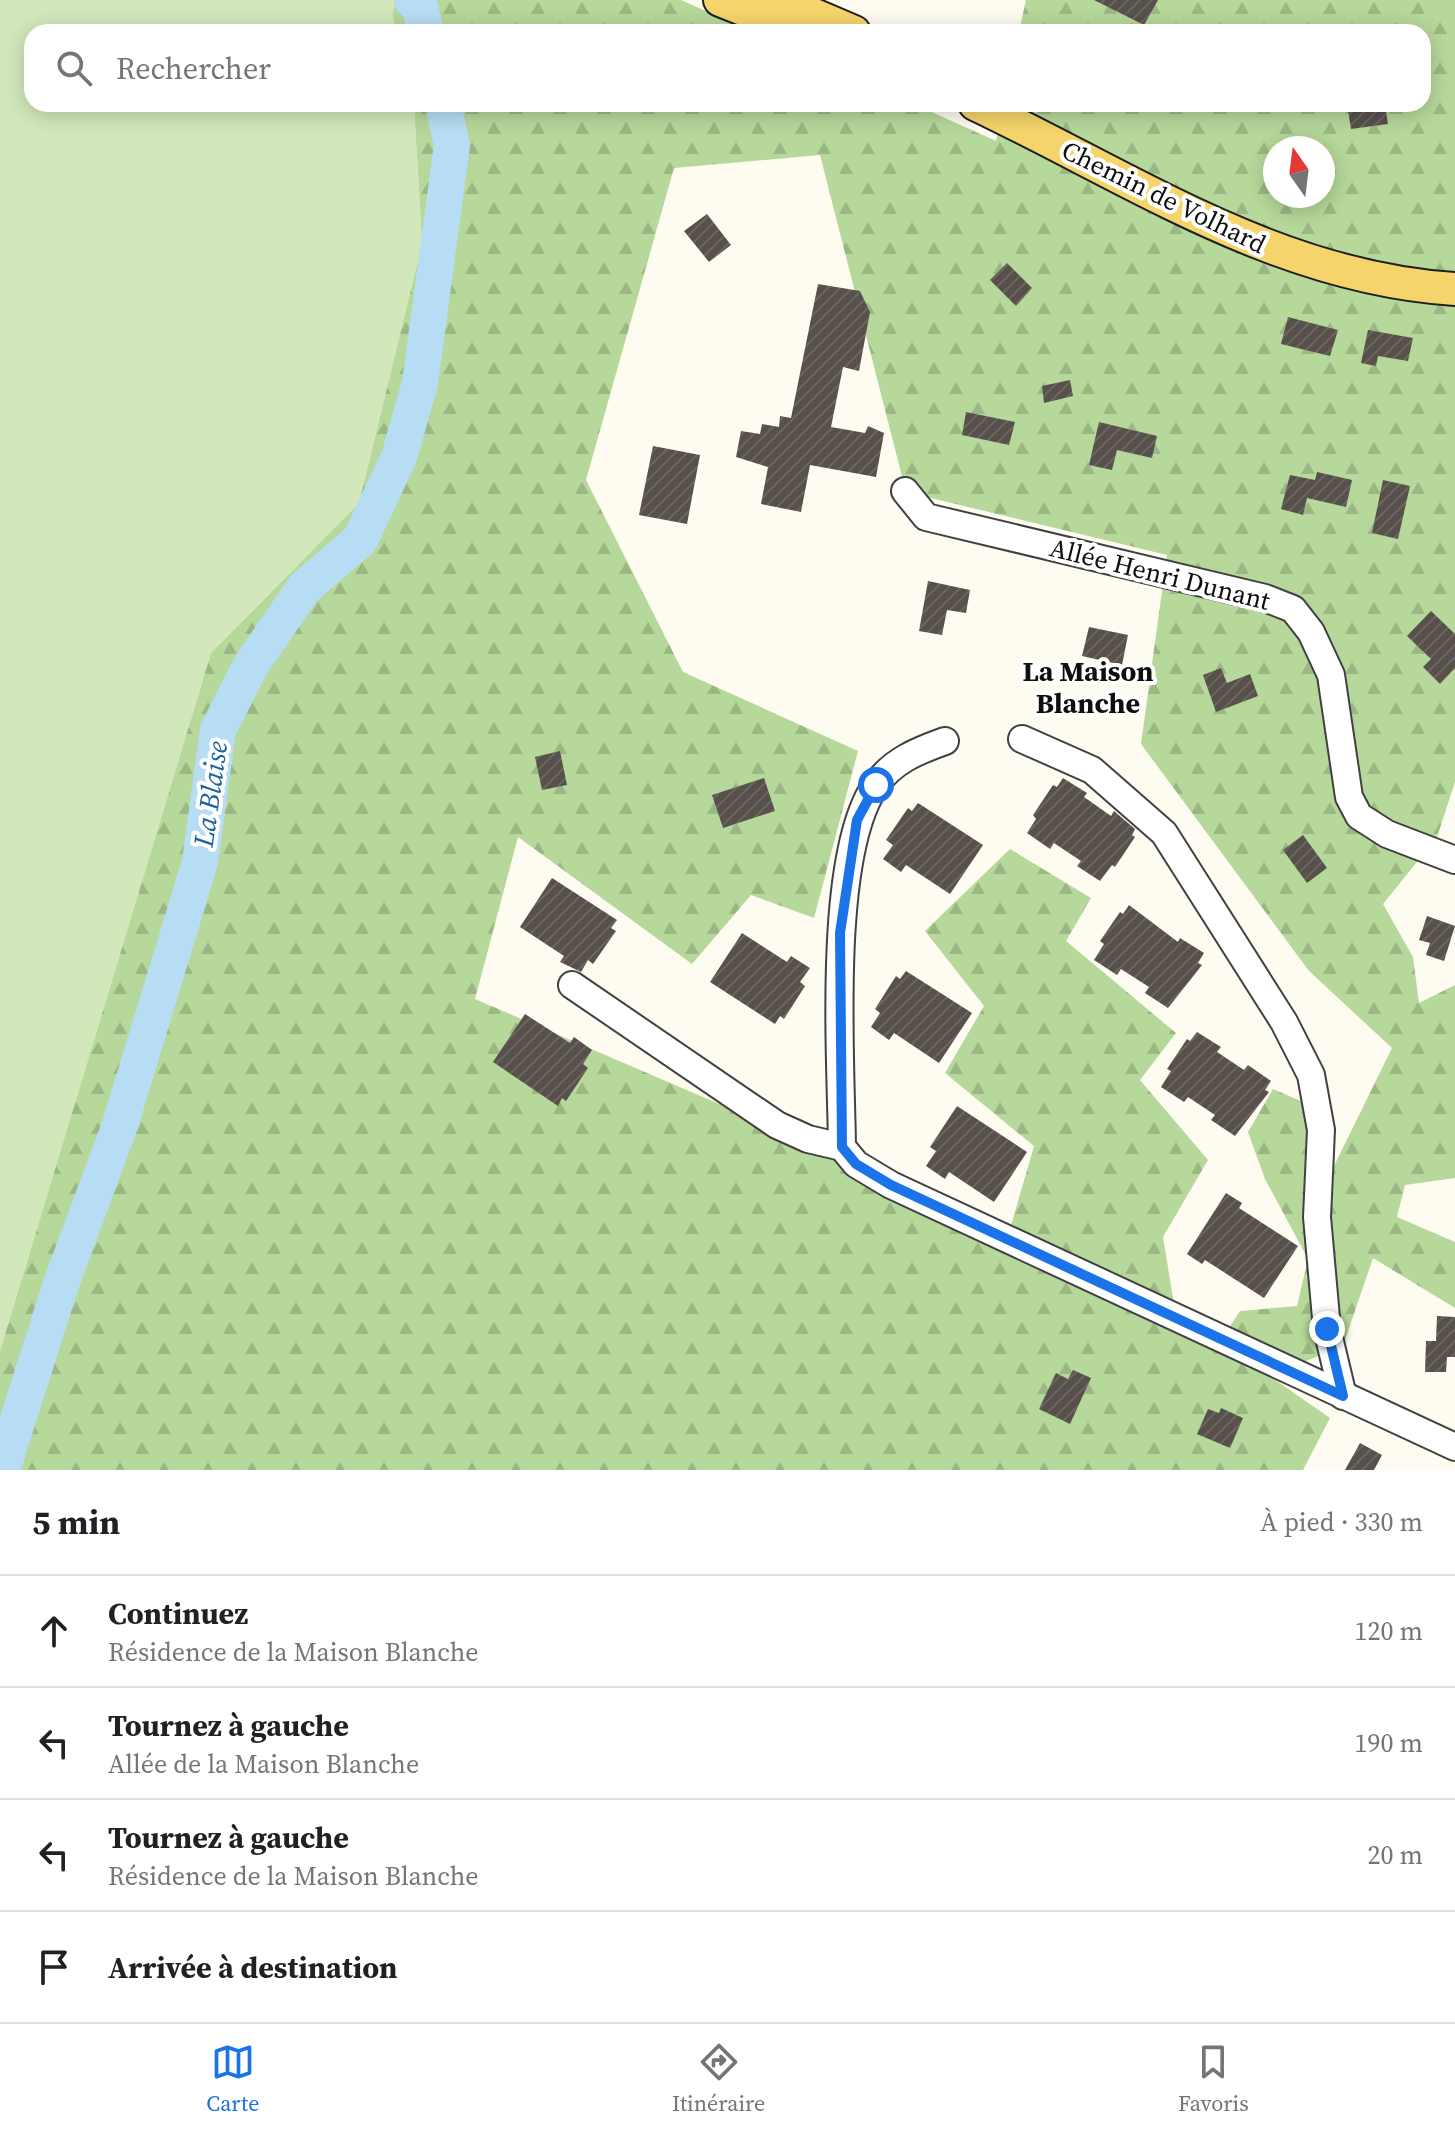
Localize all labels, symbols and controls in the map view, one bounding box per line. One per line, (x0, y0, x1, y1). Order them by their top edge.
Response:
search box (24, 24, 1431, 112)
icon: search (52, 46, 96, 90)
text: Rechercher (116, 48, 271, 89)
street label: Chemin de Volhard (1056, 132, 1272, 262)
north arrow (1263, 136, 1335, 208)
street label: Allée Henri Dunant (1046, 529, 1274, 619)
district label: La Maison Blanche (1022, 652, 1154, 722)
water label: La Blaise (184, 738, 236, 850)
route start (858, 767, 894, 803)
route end (1309, 1311, 1345, 1347)
text: 5 min (32, 1499, 120, 1545)
text: À pied · 330 m (1260, 1504, 1423, 1540)
text: Continuez (108, 1593, 248, 1634)
icon: ahead (32, 1609, 76, 1653)
text: 120 m (1355, 1613, 1423, 1649)
text: Résidence de la Maison Blanche (108, 1634, 479, 1670)
text: Tournez à gauche (108, 1705, 349, 1746)
icon: left (32, 1721, 76, 1765)
text: 190 m (1355, 1725, 1423, 1761)
text: Allée de la Maison Blanche (108, 1746, 419, 1782)
text: Tournez à gauche (108, 1817, 349, 1858)
icon: left (32, 1833, 76, 1877)
text: 20 m (1368, 1837, 1423, 1873)
text: Résidence de la Maison Blanche (108, 1858, 479, 1894)
icon: arrive (32, 1945, 76, 1989)
text: Arrivée à destination (108, 1947, 398, 1988)
tab: Carte (206, 2040, 259, 2118)
tab: Itinéraire (672, 2040, 765, 2118)
tab: Favoris (1178, 2040, 1249, 2118)

